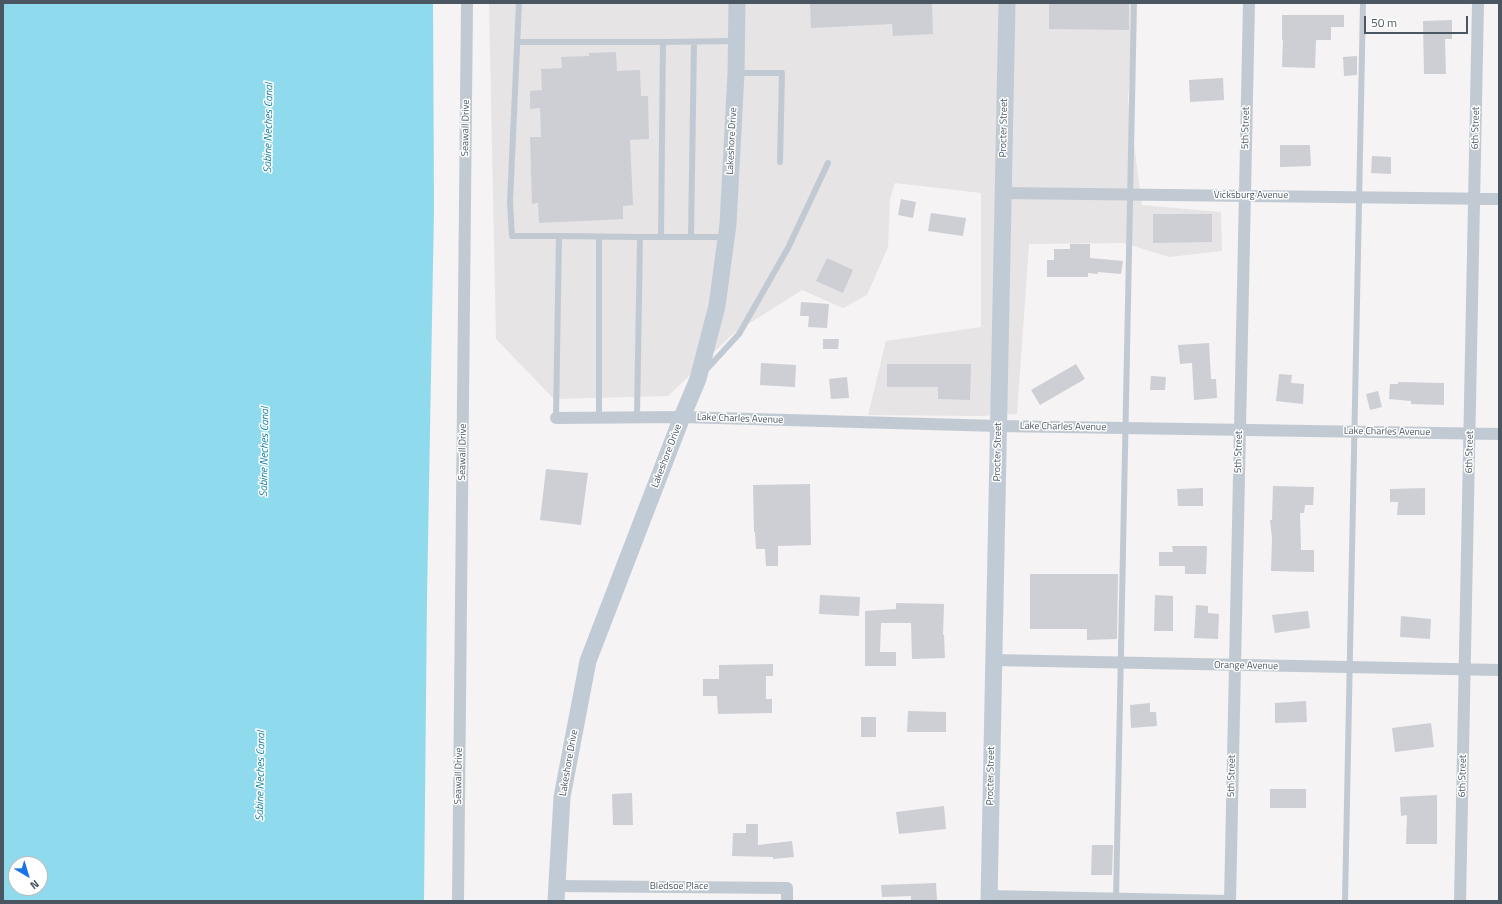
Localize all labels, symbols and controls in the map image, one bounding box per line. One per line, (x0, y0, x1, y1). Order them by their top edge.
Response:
scale bar (1366, 8, 1470, 34)
text: 50 m (1371, 13, 1397, 32)
water label: Sabine Neches Canal (262, 83, 276, 173)
street label: Procter Street (997, 98, 1011, 158)
street label: Seawall Drive (460, 100, 472, 156)
street label: Lakeshore Drive (724, 107, 740, 175)
street label: 5th Street (1240, 107, 1252, 149)
street label: 6th Street (1470, 107, 1482, 149)
street label: Vicksburg Avenue (1214, 190, 1288, 202)
water label: Sabine Neches Canal (258, 407, 272, 497)
street label: Lake Charles Avenue (697, 411, 783, 427)
street label: Lake Charles Avenue (1020, 420, 1106, 434)
street label: Lakeshore Drive (649, 422, 685, 490)
street label: Procter Street (991, 422, 1005, 482)
street label: Seawall Drive (457, 424, 469, 480)
street label: Lake Charles Avenue (1344, 425, 1430, 439)
street label: 5th Street (1233, 431, 1245, 473)
street label: 6th Street (1464, 431, 1476, 473)
street label: Orange Avenue (1214, 659, 1278, 673)
street label: Lakeshore Drive (557, 729, 581, 797)
water label: Sabine Neches Canal (254, 731, 268, 821)
street label: Procter Street (984, 746, 998, 806)
street label: Seawall Drive (453, 748, 465, 804)
street label: 5th Street (1226, 755, 1238, 797)
street label: 6th Street (1457, 755, 1469, 797)
north arrow (8, 856, 48, 896)
text: N (27, 876, 43, 893)
street label: Bledsoe Place (650, 881, 708, 893)

